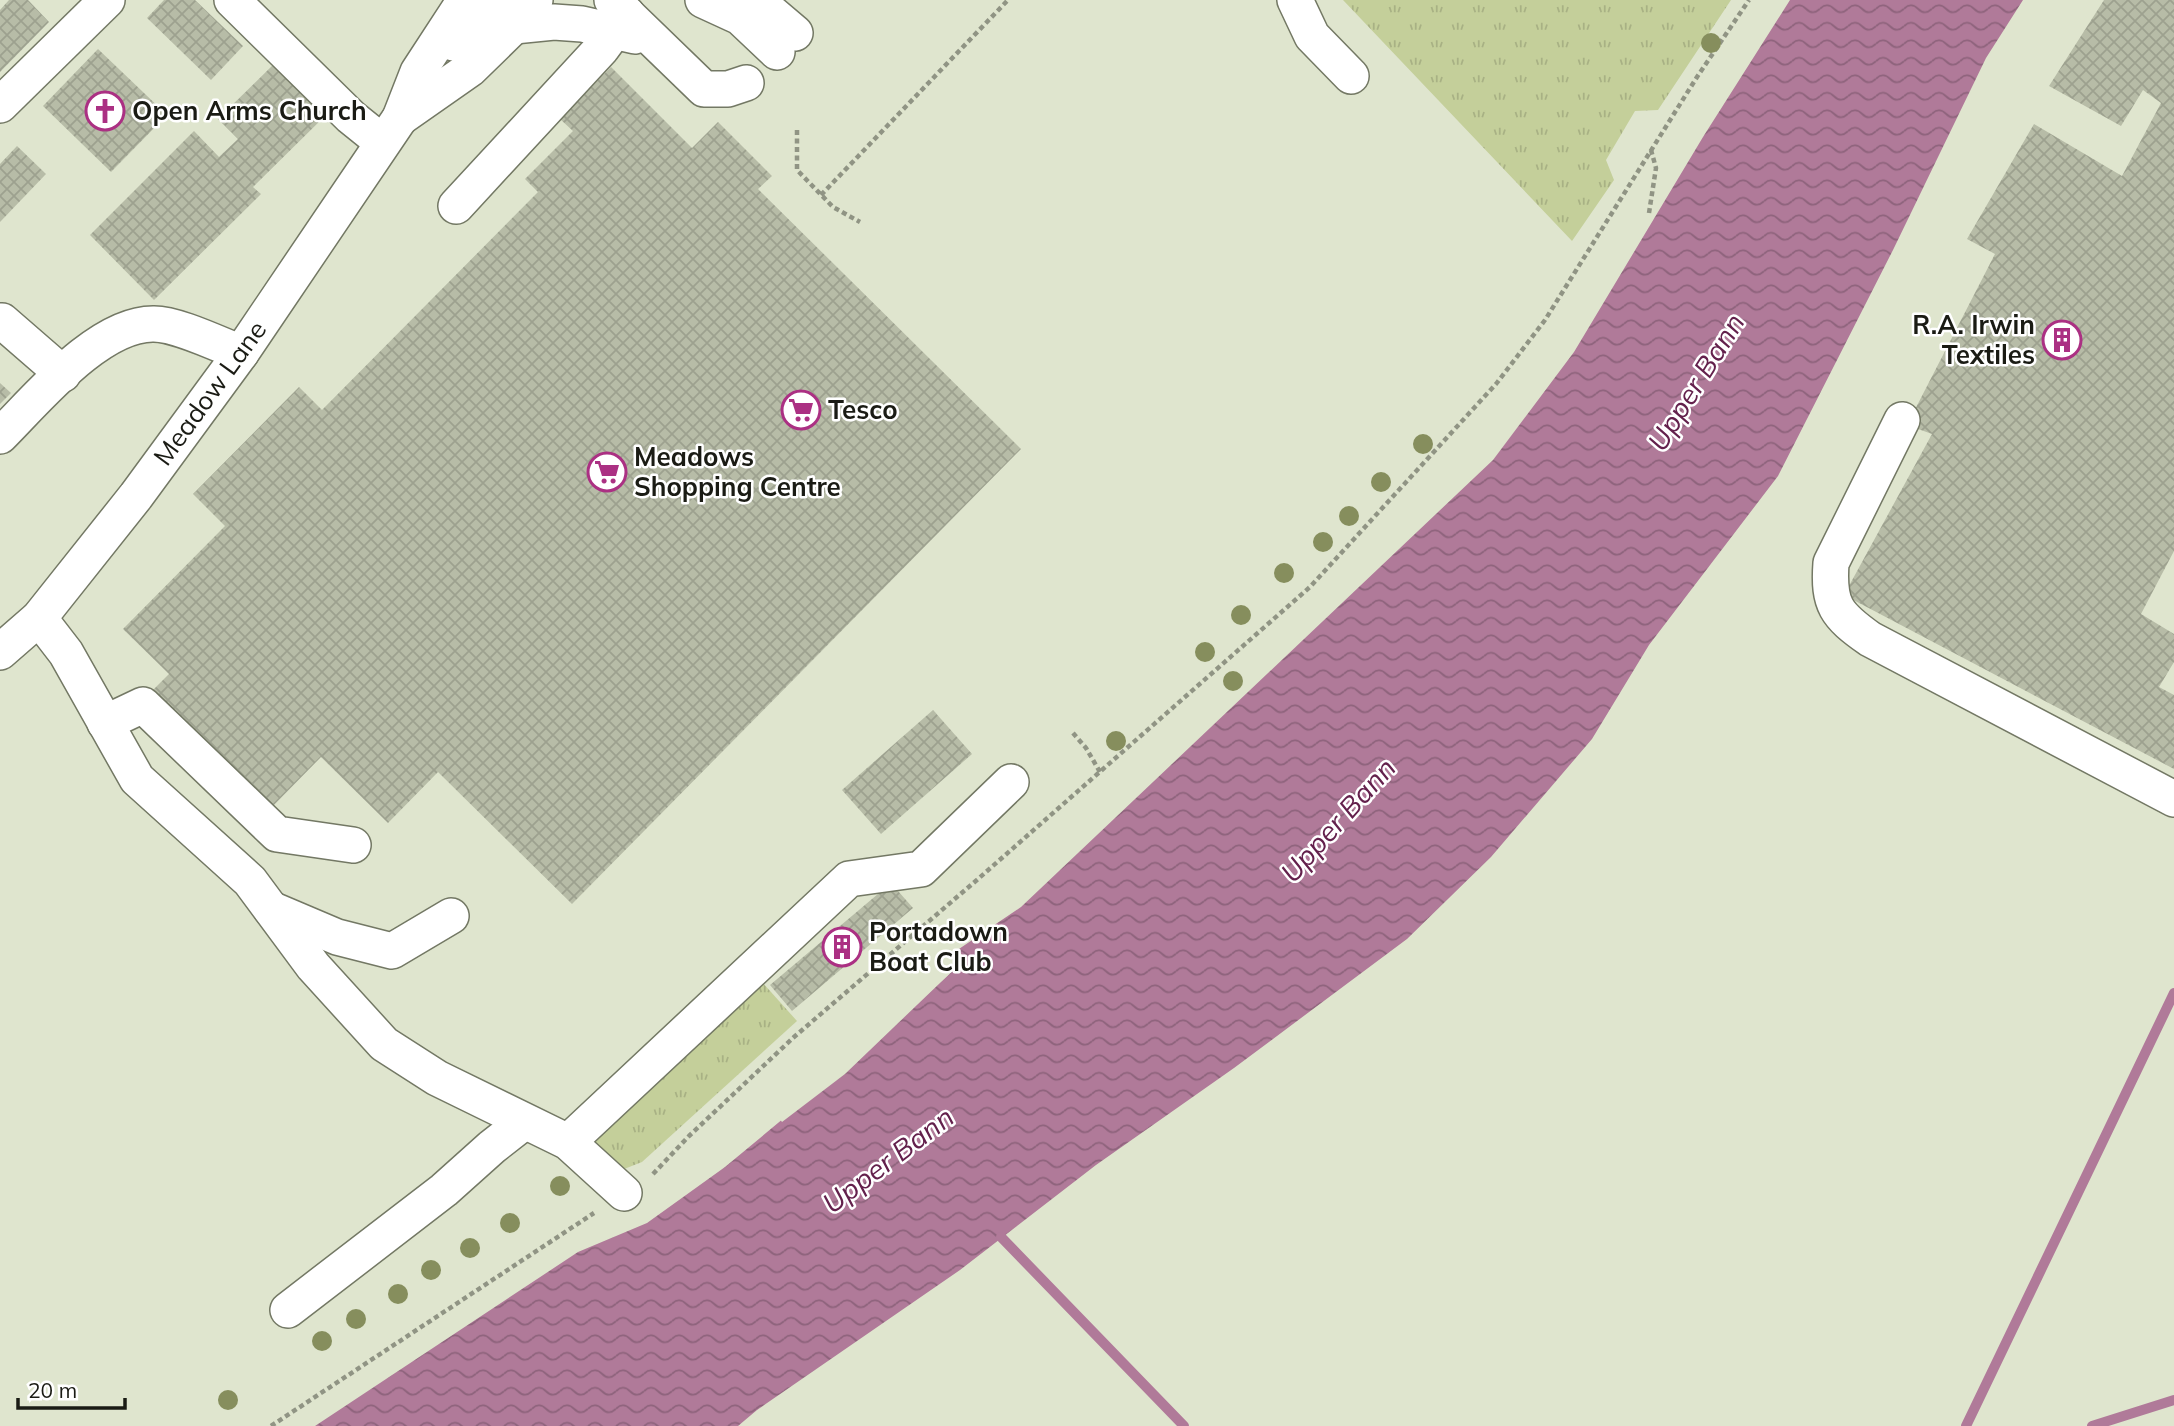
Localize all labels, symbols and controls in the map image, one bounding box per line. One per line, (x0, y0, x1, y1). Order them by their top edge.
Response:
church icon: Open Arms Church (84, 90, 126, 132)
place label: Open Arms Church (132, 94, 367, 127)
water label: Upper Bann (1640, 307, 1752, 457)
place label: R.A. Irwin Textiles (1912, 308, 2035, 371)
street label: Meadow Lane (146, 314, 273, 472)
building icon: R.A. Irwin Textiles (2041, 319, 2083, 361)
supermarket icon: Tesco (780, 389, 822, 431)
place label: Tesco (828, 393, 898, 426)
place label: Meadows Shopping Centre (634, 440, 841, 503)
supermarket icon: Meadows Shopping Centre (586, 451, 628, 493)
water label: Upper Bann (1273, 750, 1403, 889)
place label: Portadown Boat Club (869, 915, 1008, 978)
building icon: Portadown Boat Club (821, 926, 863, 968)
water label: Upper Bann (815, 1099, 960, 1220)
scale bar (18, 1366, 124, 1410)
text: 20 m (28, 1377, 77, 1403)

